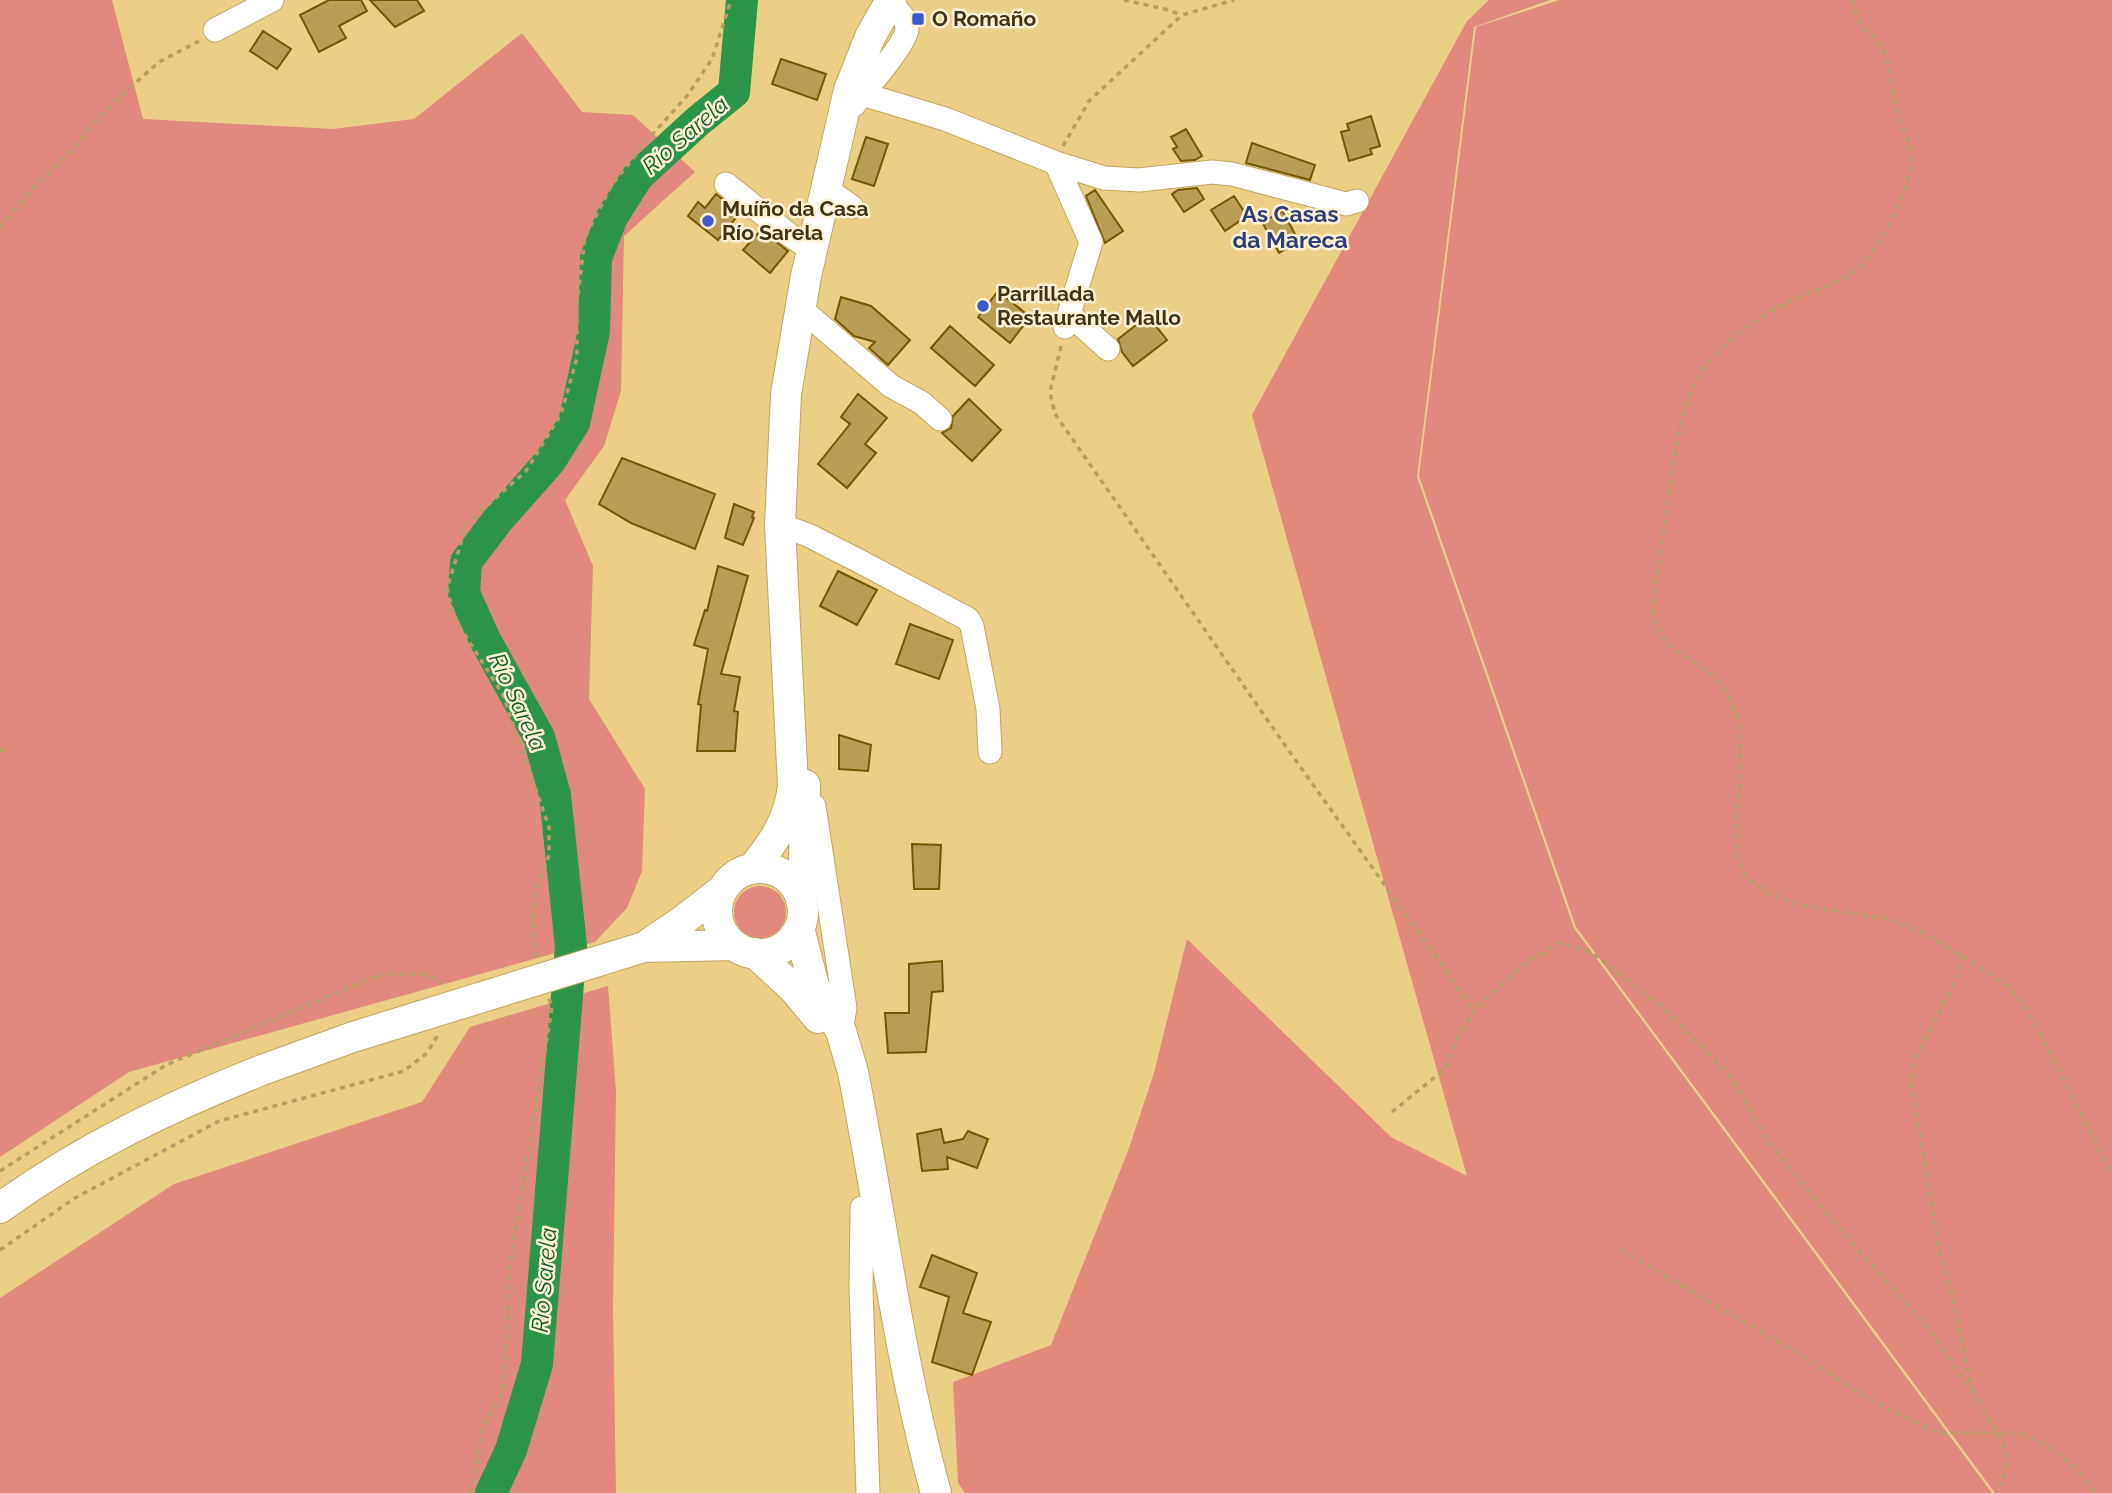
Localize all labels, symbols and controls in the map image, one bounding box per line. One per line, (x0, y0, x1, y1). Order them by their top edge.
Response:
place label: O Romaño (932, 6, 1037, 31)
marker: O Romaño (910, 11, 926, 27)
water label: Río Sarela (636, 90, 733, 179)
place label: Muíño da Casa Río Sarela (722, 196, 868, 245)
district label: As Casas da Mareca (1232, 200, 1348, 253)
marker: Muíño da Casa Río Sarela (700, 213, 716, 229)
place label: Parrillada Restaurante Mallo (997, 281, 1181, 330)
marker: Parrillada Restaurante Mallo (975, 298, 991, 314)
water label: Río Sarela (484, 649, 553, 755)
water label: Río Sarela (525, 1226, 562, 1333)

